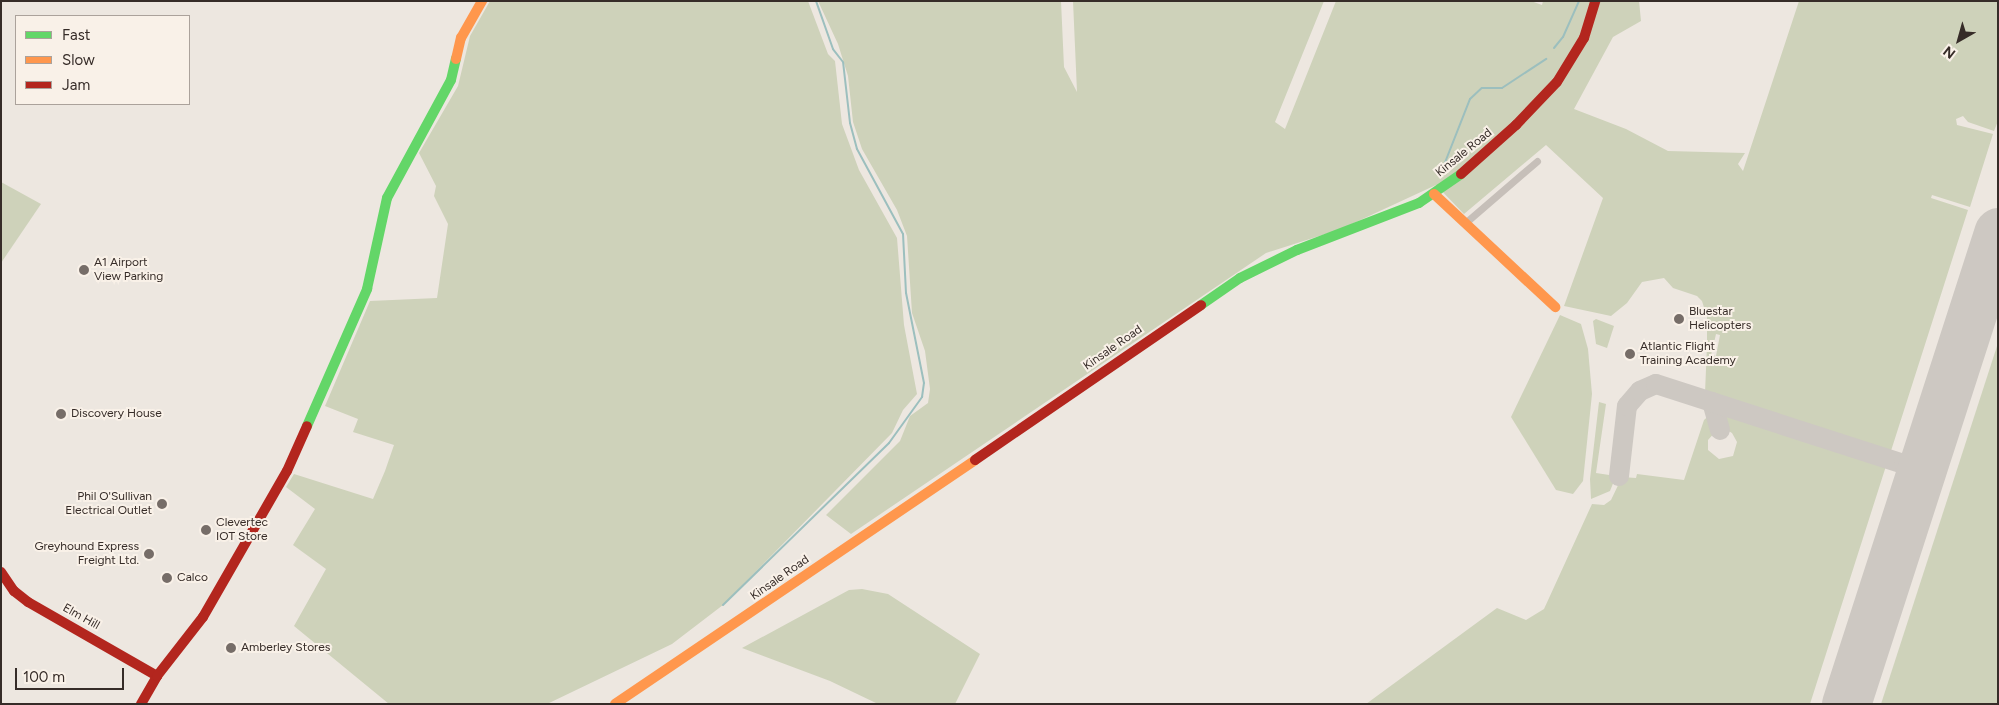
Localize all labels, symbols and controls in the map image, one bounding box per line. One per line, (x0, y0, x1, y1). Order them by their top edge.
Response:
legend (15, 15, 190, 105)
north arrow (1934, 15, 1984, 65)
text: Fast (62, 26, 90, 44)
text: N (1940, 42, 1959, 62)
text: Slow (62, 51, 95, 69)
text: Jam (62, 76, 90, 94)
street label: Kinsale Road (1433, 126, 1495, 180)
place label: A1 Airport View Parking (94, 256, 163, 284)
marker: A1 Airport View Parking (78, 264, 90, 276)
place label: Bluestar Helicopters (1689, 305, 1751, 333)
marker: Bluestar Helicopters (1673, 313, 1685, 325)
street label: Kinsale Road (1081, 323, 1145, 373)
place label: Atlantic Flight Training Academy (1640, 340, 1736, 368)
marker: Atlantic Flight Training Academy (1624, 348, 1636, 360)
place label: Discovery House (71, 407, 162, 421)
marker: Discovery House (55, 408, 67, 420)
place label: Phil O'Sullivan Electrical Outlet (65, 490, 152, 518)
marker: Phil O'Sullivan Electrical Outlet (156, 498, 168, 510)
place label: Clevertec IOT Store (216, 516, 268, 544)
marker: Clevertec IOT Store (200, 524, 212, 536)
place label: Greyhound Express Freight Ltd. (34, 540, 139, 568)
marker: Greyhound Express Freight Ltd. (143, 548, 155, 560)
street label: Kinsale Road (748, 553, 812, 603)
place label: Calco (177, 571, 208, 585)
marker: Calco (161, 572, 173, 584)
street label: Elm Hill (60, 601, 102, 633)
place label: Amberley Stores (241, 641, 330, 655)
marker: Amberley Stores (225, 642, 237, 654)
scale bar (18, 658, 126, 690)
text: 100 m (23, 668, 65, 686)

